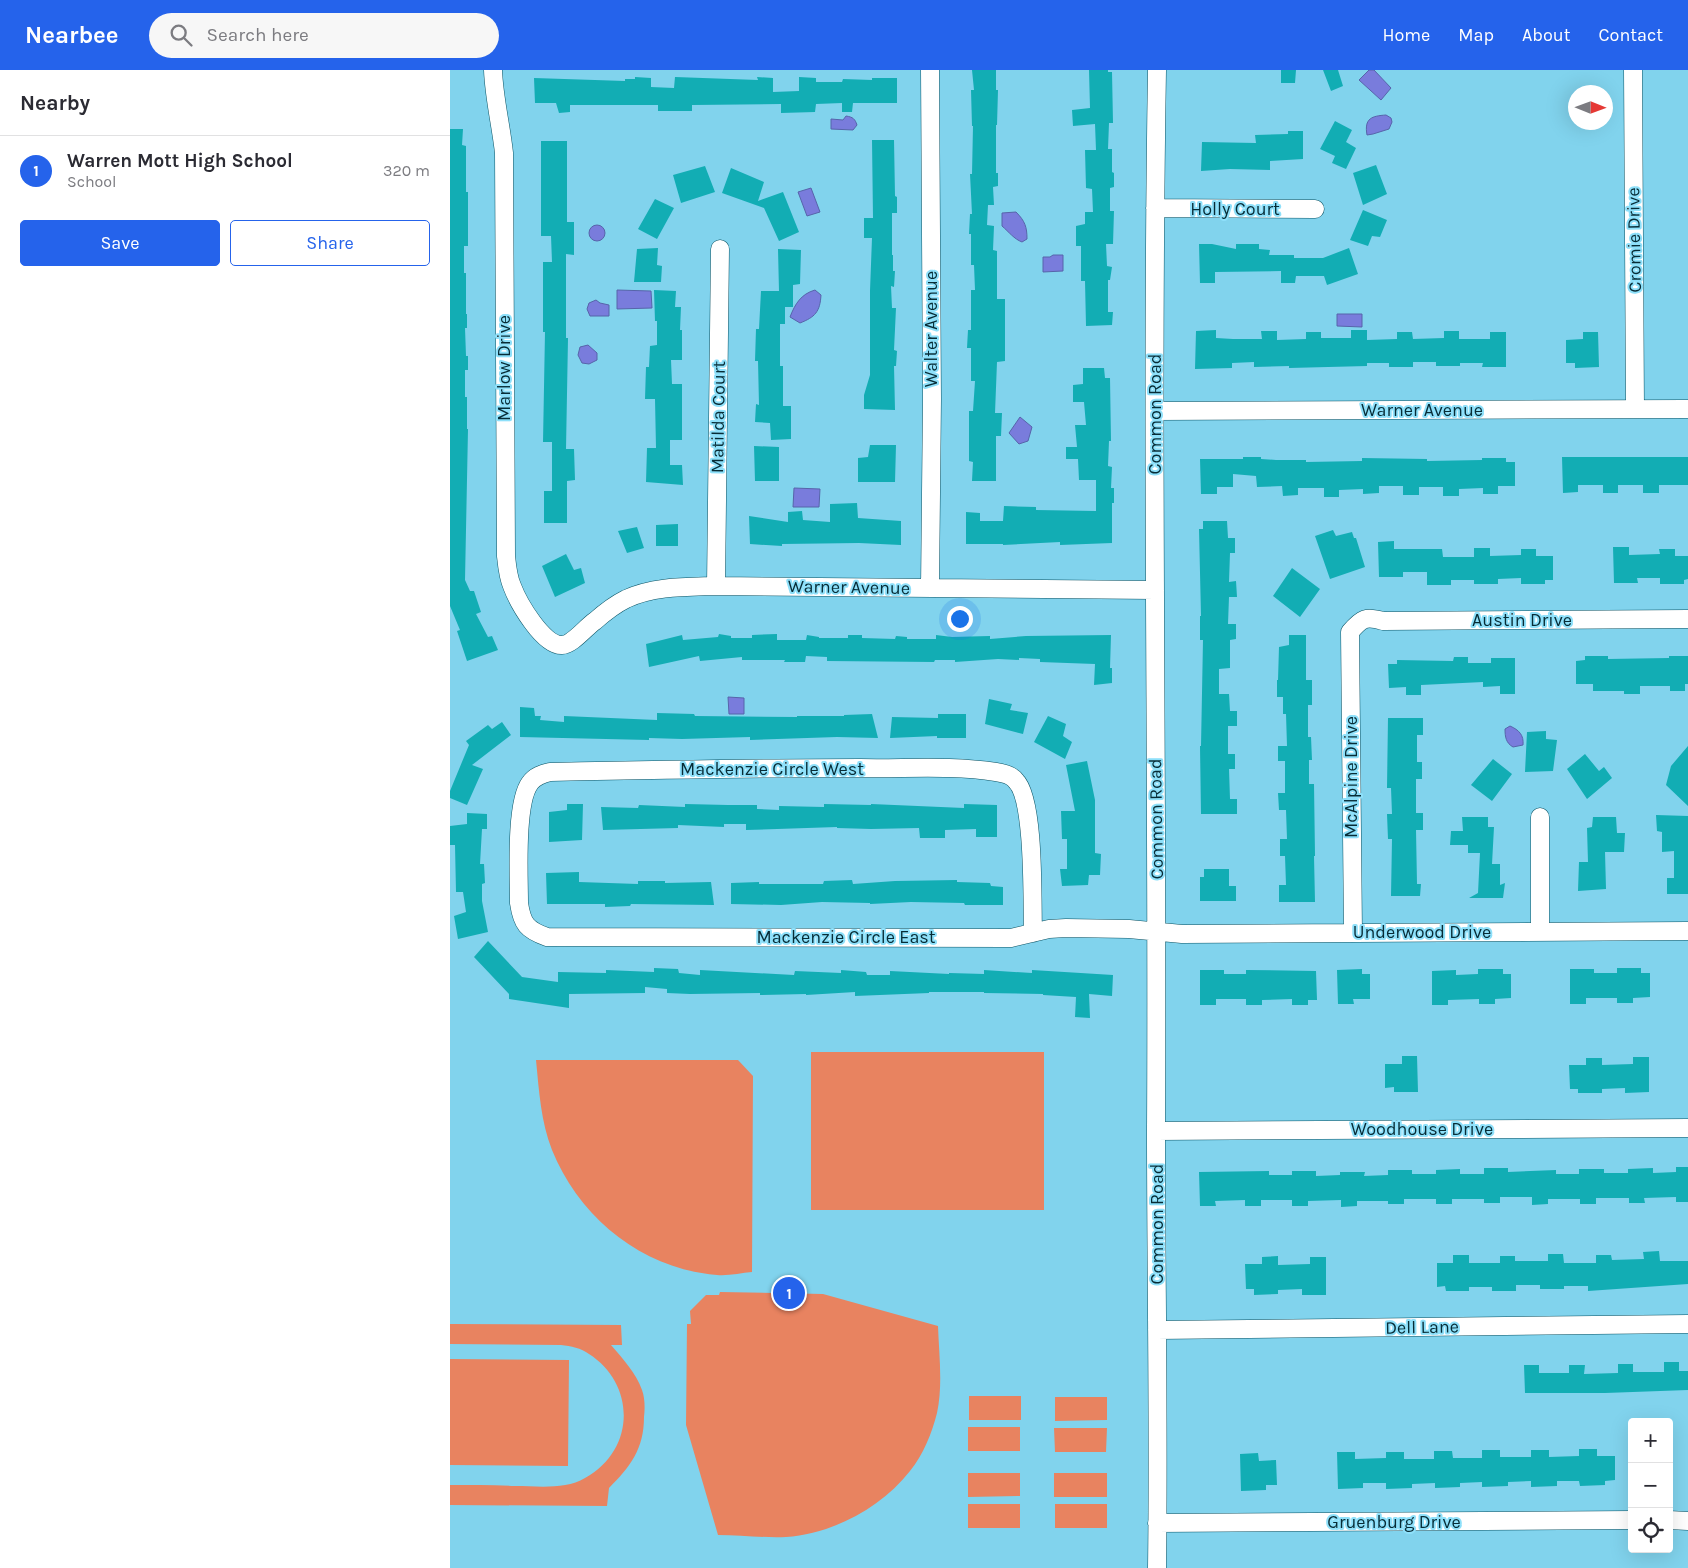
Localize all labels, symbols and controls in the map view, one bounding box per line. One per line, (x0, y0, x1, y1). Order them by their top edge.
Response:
search box (149, 13, 499, 58)
text: Nearbee (25, 21, 119, 49)
icon: search (167, 21, 195, 49)
text: Search here (207, 24, 309, 46)
text: Home (1382, 24, 1430, 46)
text: Map (1458, 24, 1494, 46)
text: About (1522, 24, 1571, 46)
text: Contact (1599, 24, 1663, 46)
north arrow (1568, 85, 1613, 130)
text: Nearby (20, 91, 90, 115)
text: Warren Mott High School (67, 150, 293, 172)
text: 1 (33, 161, 39, 180)
text: 320 m (383, 161, 430, 180)
text: School (67, 172, 117, 191)
street label: Cromie Drive (1622, 187, 1646, 293)
street label: Holly Court (1190, 198, 1280, 220)
button: Save (20, 220, 220, 266)
button: Share (230, 220, 430, 266)
street label: Walter Avenue (920, 271, 942, 387)
street label: Marlow Drive (493, 315, 515, 421)
street label: Common Road (1144, 354, 1166, 474)
street label: Matilda Court (706, 360, 730, 473)
street label: Warner Avenue (1361, 399, 1483, 421)
street label: Warner Avenue (788, 575, 910, 599)
your location (947, 606, 973, 632)
street label: Austin Drive (1472, 609, 1572, 631)
street label: McAlpine Drive (1340, 716, 1362, 838)
street label: Mackenzie Circle West (680, 758, 864, 780)
street label: Common Road (1144, 758, 1168, 880)
street label: Underwood Drive (1353, 921, 1491, 943)
street label: Mackenzie Circle East (756, 926, 936, 948)
street label: Woodhouse Drive (1351, 1118, 1493, 1140)
street label: Common Road (1146, 1164, 1168, 1284)
pin: 1 (773, 1274, 805, 1312)
street label: Dell Lane (1385, 1315, 1459, 1339)
map controls (1628, 1418, 1673, 1553)
button: + (1628, 1418, 1673, 1463)
button: − (1628, 1463, 1673, 1508)
button: locate (1628, 1508, 1673, 1553)
street label: Gruenburg Drive (1327, 1511, 1461, 1533)

